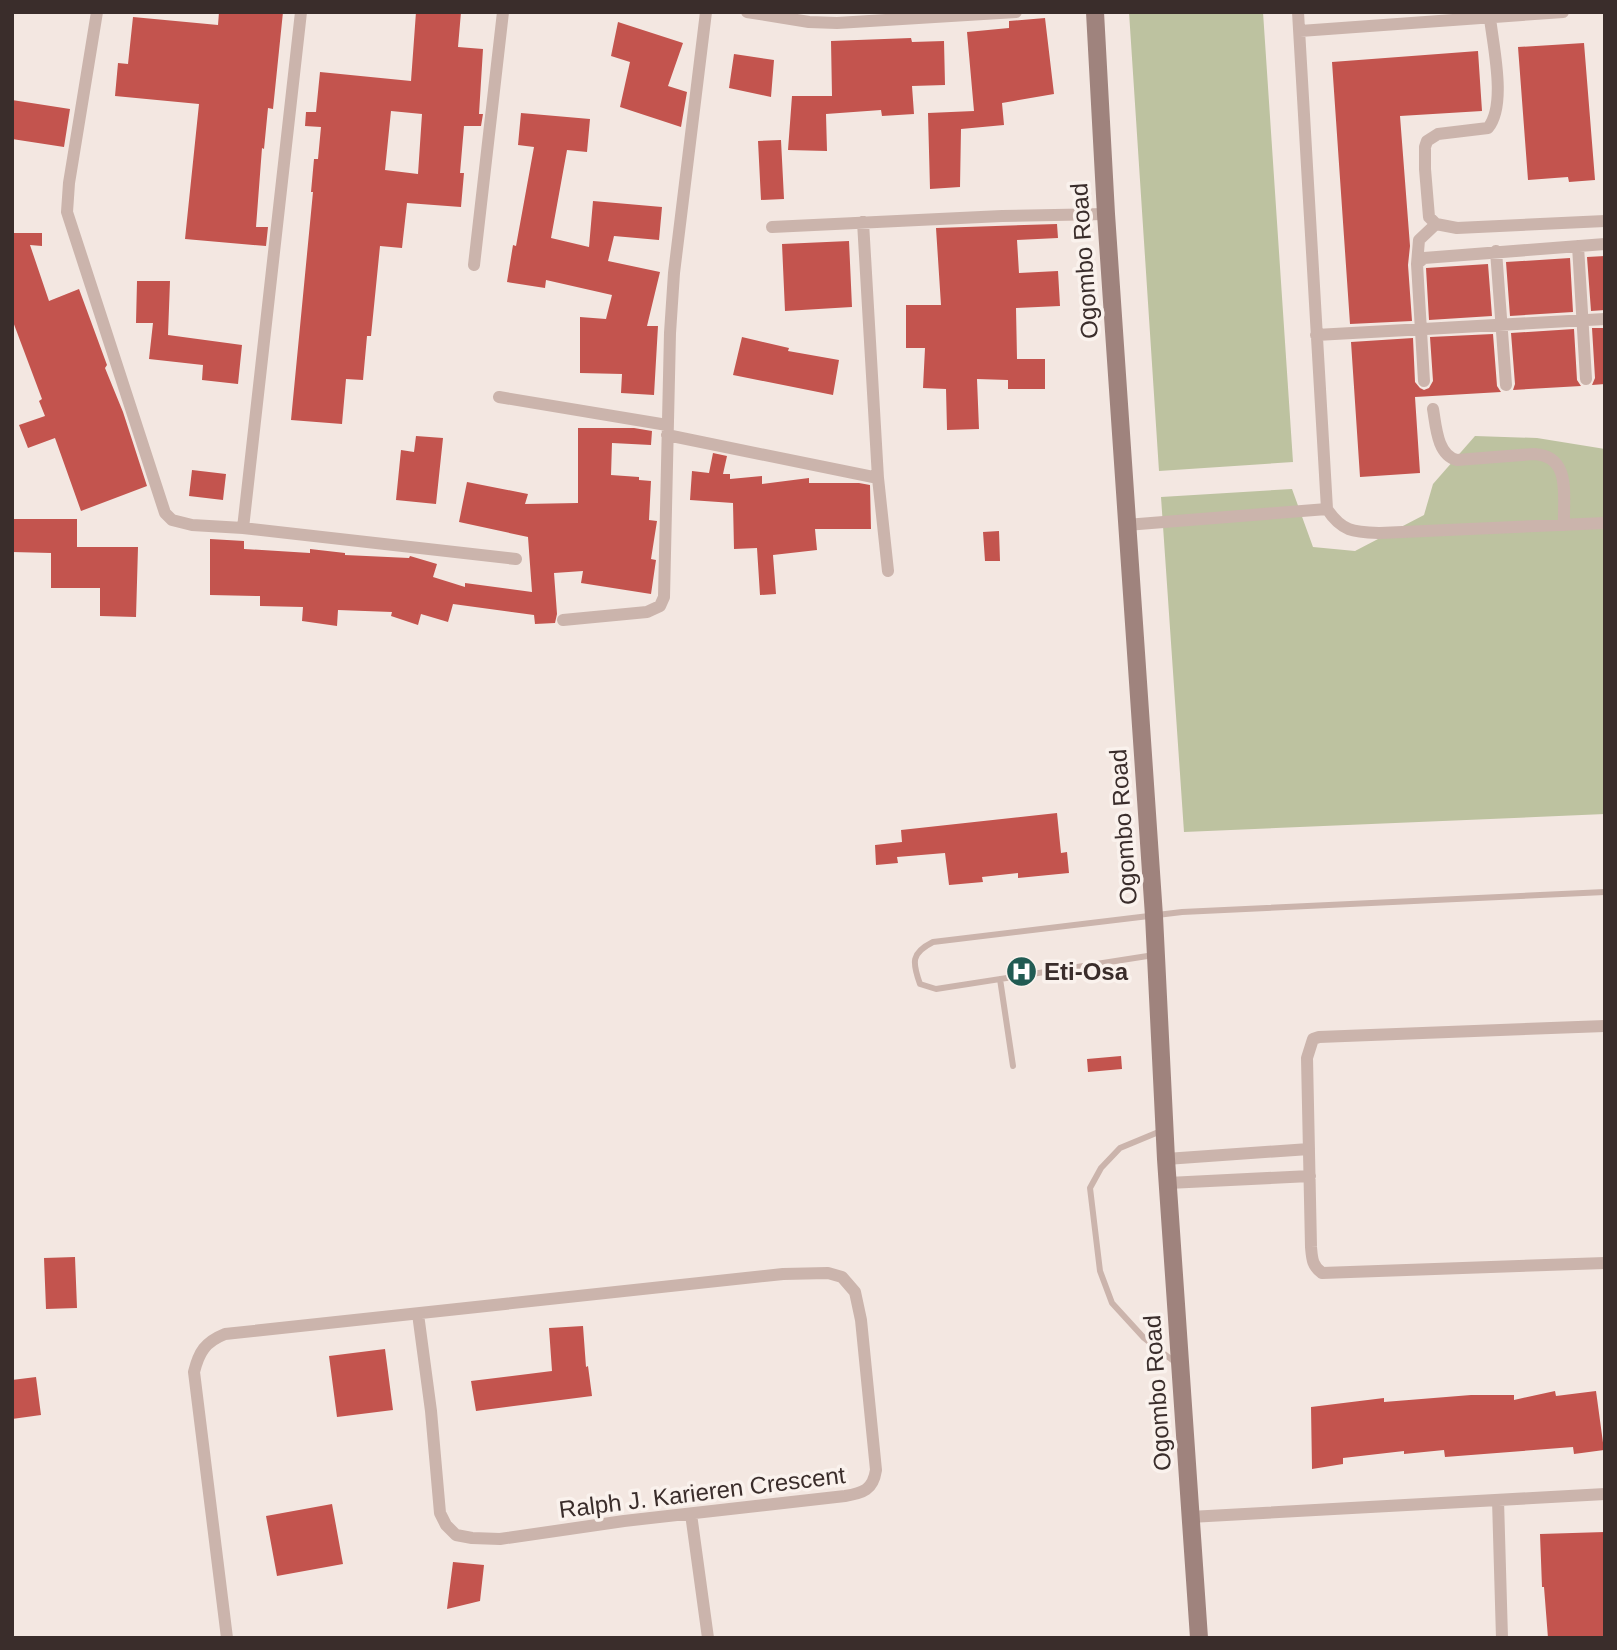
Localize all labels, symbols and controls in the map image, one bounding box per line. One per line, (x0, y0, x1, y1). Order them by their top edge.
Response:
street label: Ogombo Road (1065, 182, 1103, 340)
street label: Ogombo Road (1104, 748, 1142, 906)
hospital icon: Eti-Osa (1004, 954, 1038, 988)
place label: Eti-Osa (1044, 958, 1129, 985)
street label: Ogombo Road (1138, 1314, 1176, 1472)
street label: Ralph J. Karieren Crescent (557, 1461, 847, 1523)

